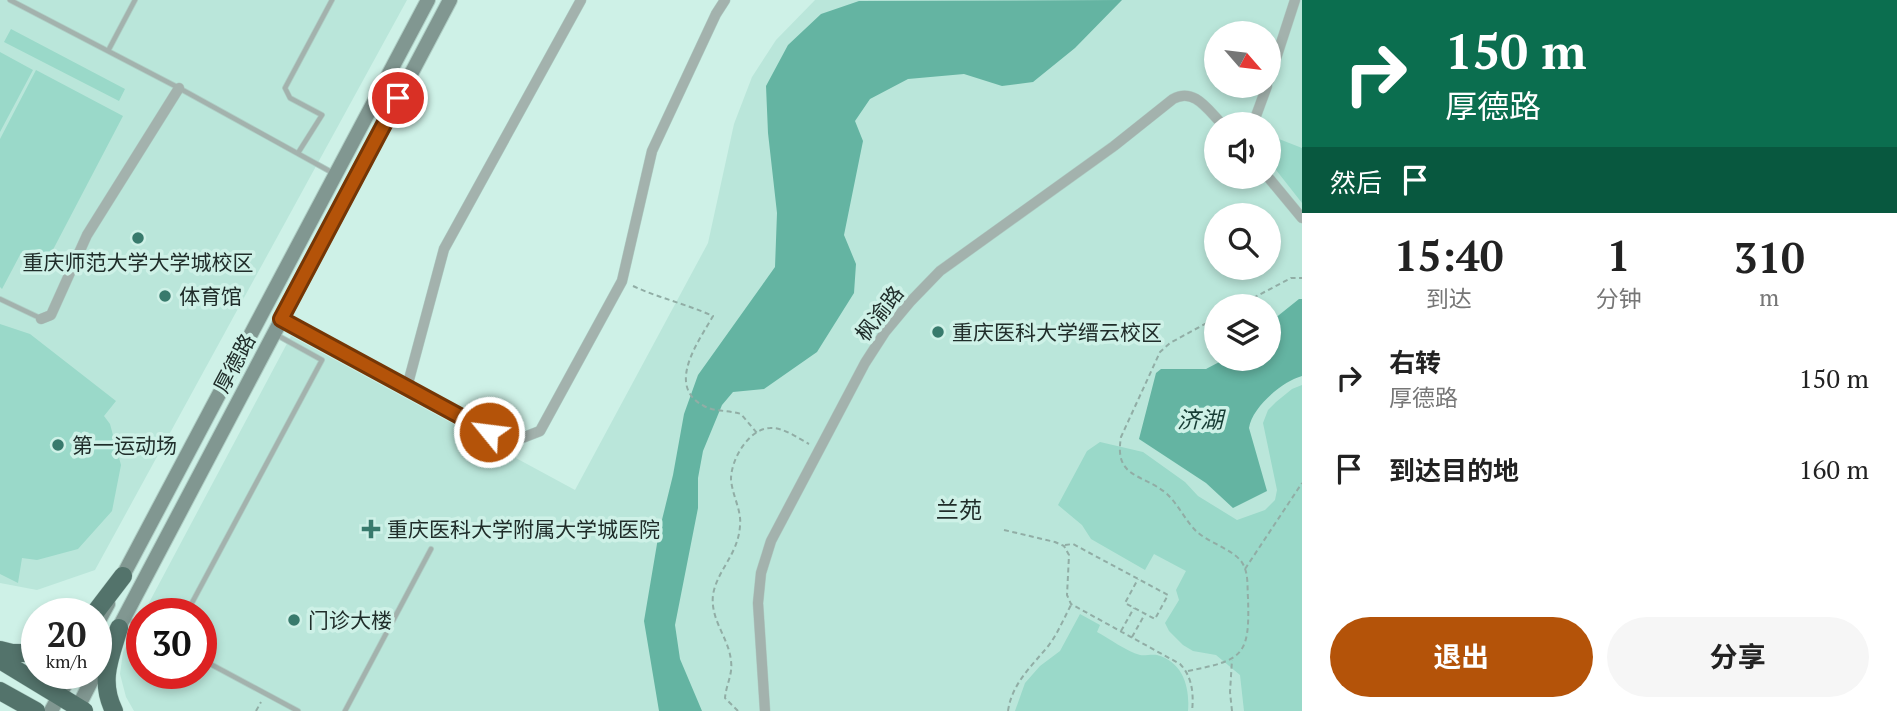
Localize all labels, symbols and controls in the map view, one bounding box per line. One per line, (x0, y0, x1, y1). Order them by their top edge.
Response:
text: 150 m (1445, 18, 1587, 83)
north arrow (1204, 21, 1281, 98)
map controls (1204, 21, 1281, 371)
icon: right (1330, 28, 1421, 119)
pin (368, 68, 428, 128)
icon: arrive (379, 79, 417, 117)
text: 厚德路 (1445, 85, 1541, 127)
button: sound (1204, 112, 1281, 189)
icon: arrive (1396, 161, 1434, 199)
text: 然后 (1330, 165, 1382, 199)
button: search (1204, 203, 1281, 280)
text: 15:40 (1394, 227, 1503, 283)
text: 1 (1607, 227, 1630, 283)
text: 310 (1734, 229, 1805, 285)
marker: 重庆师范大学大学城校区 (130, 230, 146, 246)
place label: 重庆师范大学大学城校区 (23, 248, 254, 276)
street label: 枫渝路 (849, 280, 909, 346)
place label: 体育馆 (179, 282, 242, 310)
text: m (1759, 282, 1779, 313)
text: 到达 (1426, 283, 1472, 314)
text: 分钟 (1596, 283, 1642, 314)
marker: 体育馆 (157, 288, 173, 304)
button: layers (1204, 294, 1281, 371)
place label: 重庆医科大学缙云校区 (952, 318, 1162, 346)
marker: 重庆医科大学缙云校区 (930, 324, 946, 340)
street label: 厚德路 (207, 329, 261, 397)
text: 右转 (1389, 345, 1441, 379)
icon: right (1330, 359, 1368, 397)
text: 150 m (1799, 361, 1869, 395)
text: 厚德路 (1389, 382, 1458, 413)
position arrow (452, 395, 526, 469)
water label: 济湖 (1177, 404, 1226, 435)
place label: 第一运动场 (72, 431, 177, 459)
marker: 第一运动场 (50, 437, 66, 453)
icon: arrive (1330, 450, 1368, 488)
text: 160 m (1799, 452, 1869, 486)
text: 到达目的地 (1389, 453, 1519, 487)
district label: 兰苑 (936, 494, 982, 525)
place label: 重庆医科大学附属大学城医院 (387, 515, 660, 543)
marker: 重庆医科大学附属大学城医院 (361, 519, 381, 539)
speed limit sign: 30 (126, 598, 217, 689)
place label: 门诊大楼 (308, 606, 392, 634)
text: 20 (47, 611, 86, 657)
marker: 门诊大楼 (286, 612, 302, 628)
button: 退出 (1330, 617, 1593, 697)
button: 分享 (1607, 617, 1869, 697)
text: km/h (46, 649, 87, 673)

